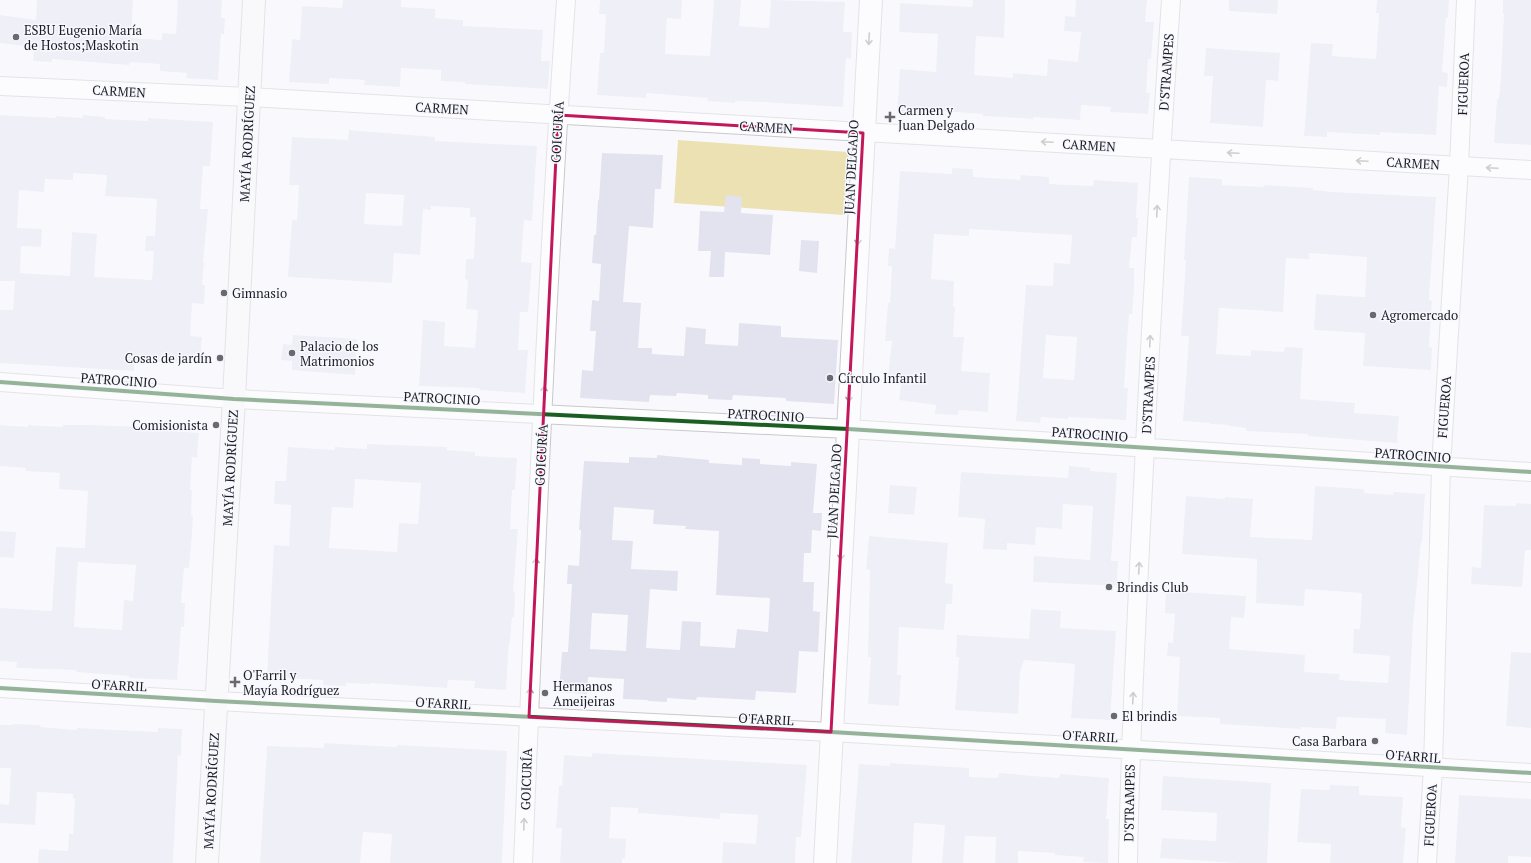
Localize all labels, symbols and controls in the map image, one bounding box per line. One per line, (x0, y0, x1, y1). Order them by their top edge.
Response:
place label: ESBU Eugenio María de Hostos;Maskotin (24, 21, 143, 54)
marker: ESBU Eugenio María de Hostos;Maskotin (11, 32, 21, 42)
one-way arrow (865, 32, 872, 45)
street label: D'STRAMPES (1154, 33, 1178, 111)
street label: FIGUEROA (1453, 52, 1473, 116)
street label: CARMEN (92, 81, 147, 101)
street label: MAYÍA RODRÍGUEZ (235, 85, 259, 203)
street label: CARMEN (415, 98, 470, 118)
street label: GOICURÍA (546, 100, 568, 163)
place label: Carmen y Juan Delgado (898, 101, 975, 134)
marker: Carmen y Juan Delgado (885, 112, 895, 122)
street label: CARMEN (739, 117, 794, 137)
street label: JUAN DELGADO (840, 119, 862, 215)
street label: CARMEN (1062, 135, 1117, 155)
one-way arrow (1041, 139, 1054, 146)
one-way arrow (1227, 149, 1240, 156)
street label: CARMEN (1386, 153, 1441, 173)
one-way arrow (1356, 157, 1369, 164)
one-way arrow (1486, 165, 1499, 172)
one-way arrow (1154, 205, 1161, 218)
one-way arrow (854, 232, 861, 245)
place label: Gimnasio (232, 284, 287, 302)
marker: Gimnasio (219, 288, 229, 298)
place label: Agromercado (1381, 306, 1458, 324)
marker: Agromercado (1368, 310, 1378, 320)
one-way arrow (1147, 335, 1154, 348)
place label: Palacio de los Matrimonios (300, 337, 379, 370)
marker: Palacio de los Matrimonios (287, 348, 297, 358)
place label: Cosas de jardín (125, 349, 212, 367)
marker: Cosas de jardín (215, 353, 225, 363)
street label: D'STRAMPES (1137, 356, 1159, 434)
street label: PATROCINIO (80, 368, 158, 392)
place label: Círculo Infantil (838, 369, 927, 387)
marker: Círculo Infantil (825, 373, 835, 383)
street label: FIGUEROA (1433, 375, 1455, 439)
one-way arrow (540, 386, 548, 399)
street label: PATROCINIO (403, 387, 481, 409)
one-way arrow (846, 389, 853, 402)
street label: PATROCINIO (727, 404, 805, 426)
street label: MAYÍA RODRÍGUEZ (218, 409, 242, 527)
place label: Comisionista (132, 416, 208, 434)
marker: Comisionista (211, 420, 221, 430)
street label: PATROCINIO (1051, 422, 1129, 446)
street label: GOICURÍA (530, 423, 552, 486)
street label: JUAN DELGADO (823, 443, 845, 539)
street label: PATROCINIO (1374, 443, 1452, 467)
one-way arrow (837, 547, 845, 560)
one-way arrow (532, 558, 540, 571)
one-way arrow (1135, 562, 1143, 575)
place label: Brindis Club (1117, 578, 1188, 596)
marker: Brindis Club (1104, 582, 1114, 592)
place label: O'Farril y Mayía Rodríguez (243, 666, 339, 699)
street label: O'FARRIL (91, 675, 147, 695)
marker: O'Farril y Mayía Rodríguez (230, 677, 240, 687)
place label: Hermanos Ameijeiras (553, 677, 615, 710)
one-way arrow (526, 688, 534, 701)
marker: Hermanos Ameijeiras (540, 688, 550, 698)
one-way arrow (1129, 692, 1136, 705)
street label: O'FARRIL (415, 693, 471, 713)
place label: El brindis (1122, 707, 1177, 725)
street label: O'FARRIL (738, 709, 794, 729)
marker: El brindis (1109, 711, 1119, 721)
street label: O'FARRIL (1062, 726, 1118, 746)
street label: MAYÍA RODRÍGUEZ (199, 732, 223, 850)
place label: Casa Barbara (1292, 732, 1367, 750)
marker: Casa Barbara (1370, 736, 1380, 746)
street label: O'FARRIL (1385, 745, 1441, 767)
street label: GOICURÍA (516, 748, 536, 810)
street label: D'STRAMPES (1119, 764, 1139, 842)
street label: FIGUEROA (1419, 783, 1441, 847)
one-way arrow (521, 818, 528, 831)

